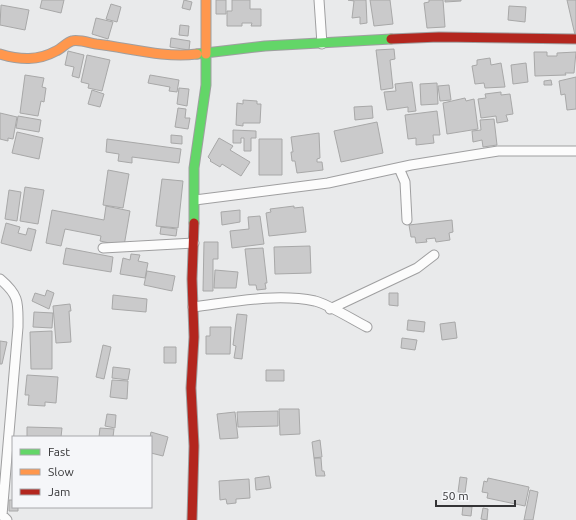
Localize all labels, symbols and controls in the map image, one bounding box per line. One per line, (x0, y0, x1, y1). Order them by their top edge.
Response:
legend (12, 436, 152, 508)
text: Fast (48, 445, 70, 458)
text: Slow (48, 465, 74, 478)
scale bar (436, 482, 515, 508)
text: Jam (48, 485, 70, 498)
text: 50 m (442, 489, 469, 502)

